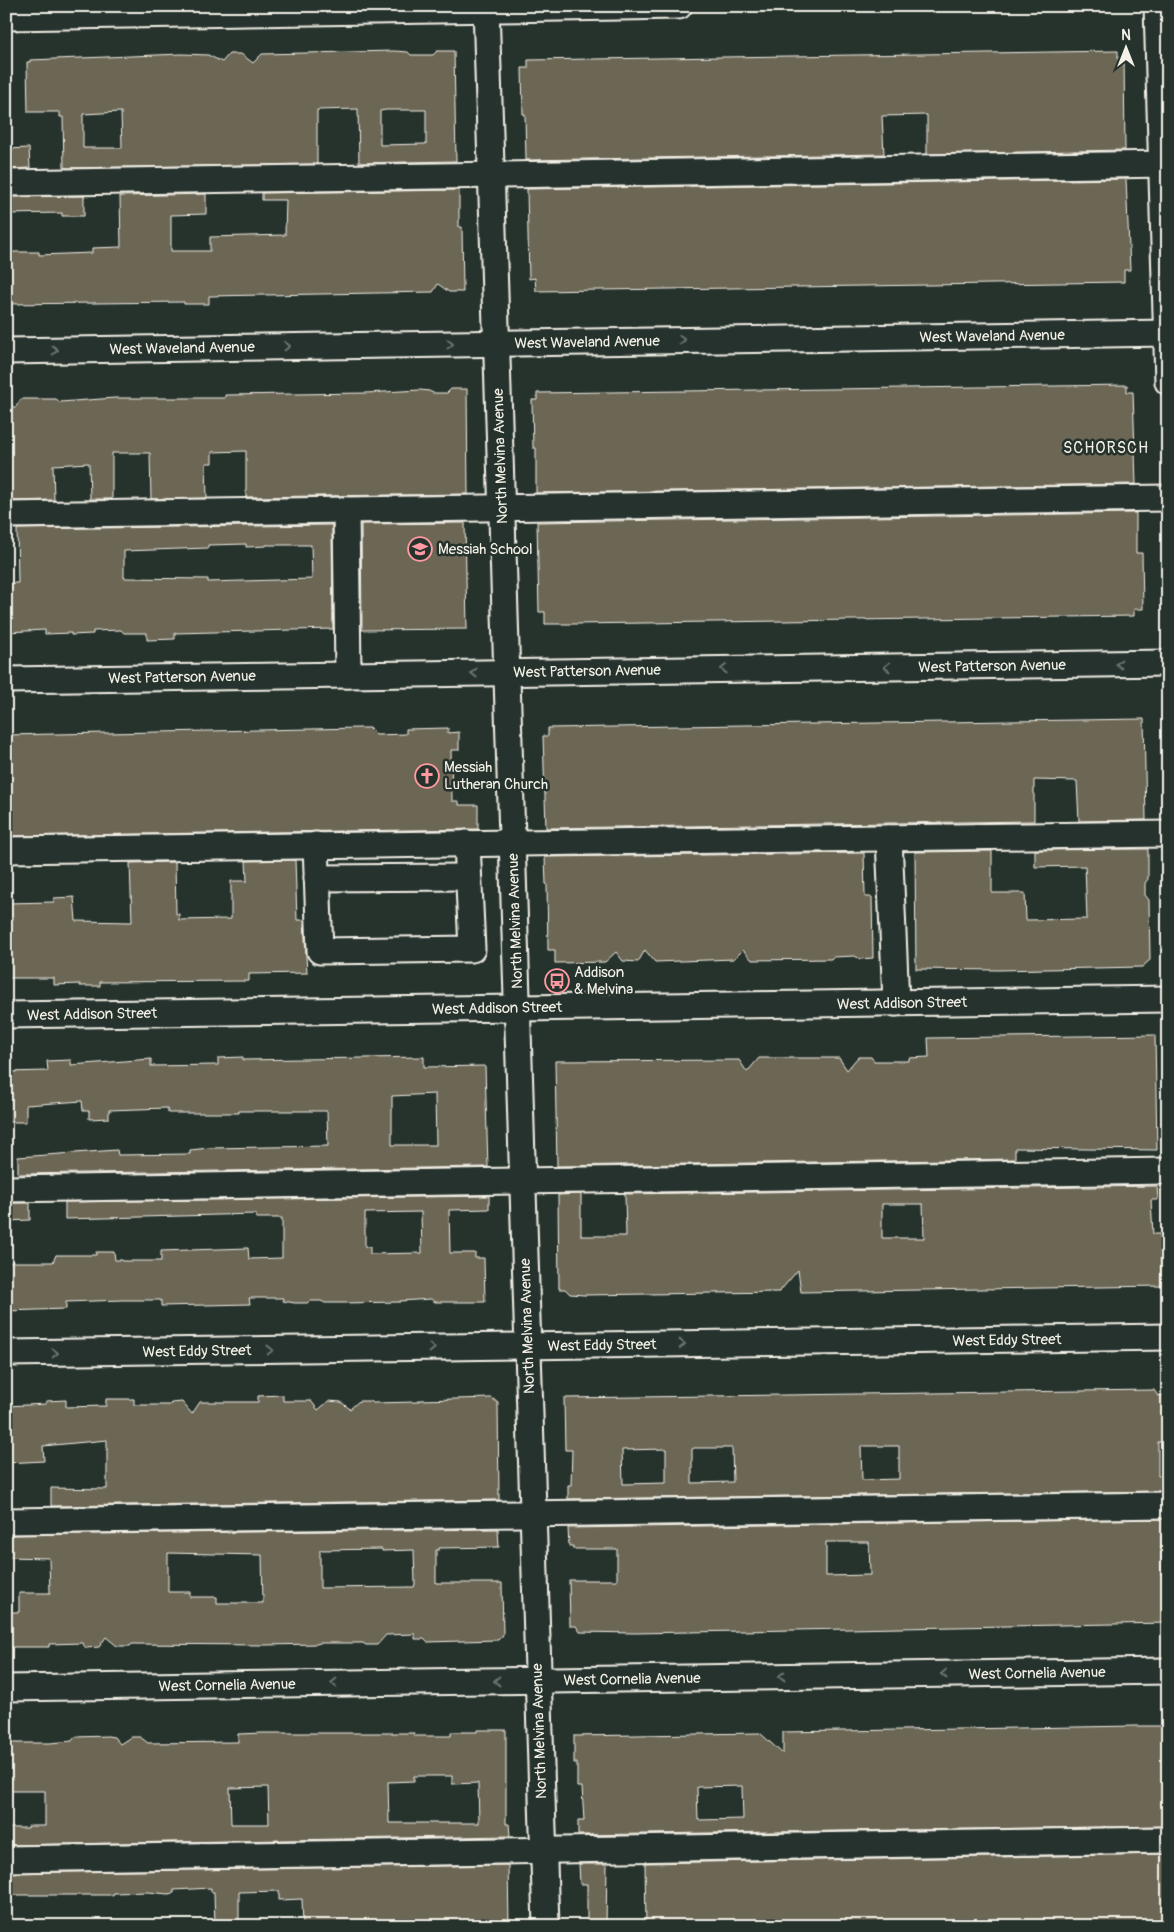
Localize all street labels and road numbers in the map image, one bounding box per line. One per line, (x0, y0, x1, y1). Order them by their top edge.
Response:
street label: West Waveland Avenue (919, 326, 1065, 347)
street label: West Waveland Avenue (514, 332, 660, 353)
street label: West Waveland Avenue (109, 338, 255, 359)
street label: North Melvina Avenue (489, 387, 512, 524)
street label: West Patterson Avenue (918, 656, 1067, 677)
street label: West Patterson Avenue (513, 661, 662, 682)
street label: West Patterson Avenue (108, 667, 257, 688)
street label: North Melvina Avenue (504, 852, 527, 989)
street label: West Addison Street (837, 993, 968, 1014)
street label: West Addison Street (432, 998, 563, 1019)
street label: West Addison Street (27, 1004, 158, 1025)
street label: North Melvina Avenue (516, 1257, 539, 1394)
street label: West Eddy Street (952, 1330, 1063, 1351)
street label: West Eddy Street (547, 1335, 658, 1356)
street label: West Eddy Street (142, 1341, 253, 1362)
street label: North Melvina Avenue (528, 1662, 551, 1799)
street label: West Cornelia Avenue (968, 1663, 1106, 1684)
street label: West Cornelia Avenue (563, 1669, 701, 1690)
street label: West Cornelia Avenue (158, 1675, 296, 1696)

